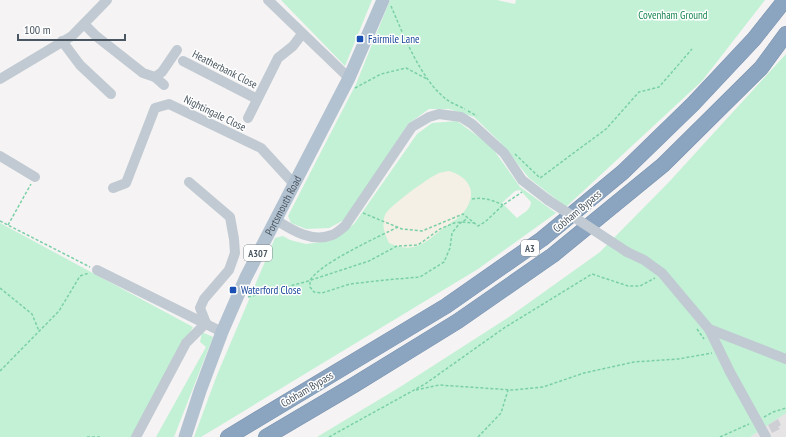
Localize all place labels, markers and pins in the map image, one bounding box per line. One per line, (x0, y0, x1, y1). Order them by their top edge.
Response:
place label: Fairmile Lane (368, 32, 420, 46)
marker: Fairmile Lane (355, 34, 365, 44)
place label: Waterford Close (241, 283, 302, 297)
marker: Waterford Close (228, 285, 238, 295)

